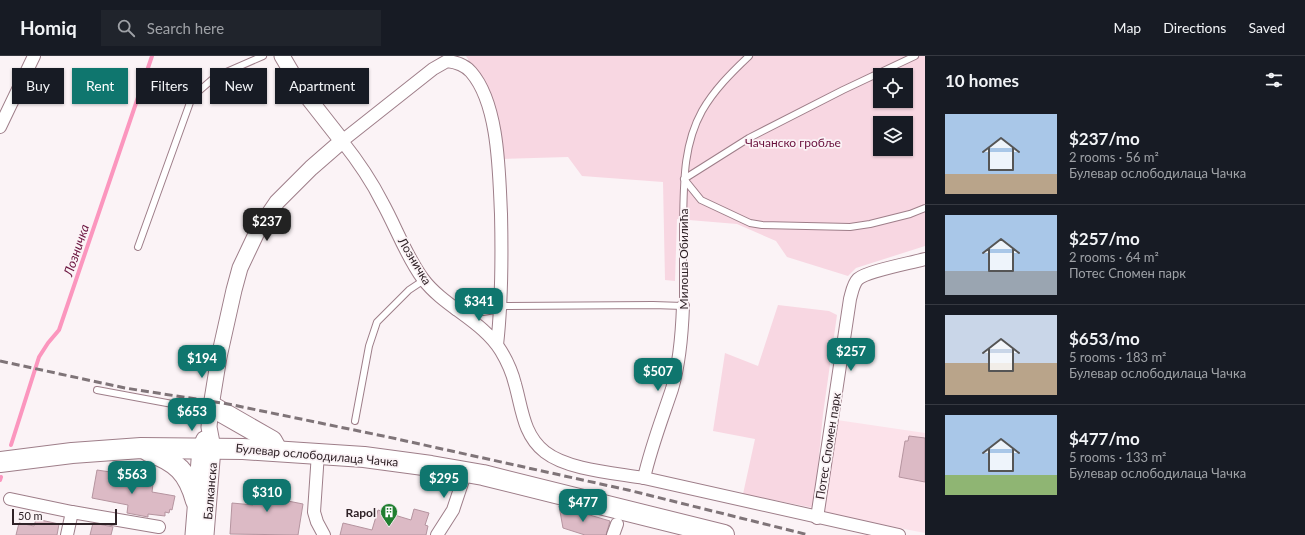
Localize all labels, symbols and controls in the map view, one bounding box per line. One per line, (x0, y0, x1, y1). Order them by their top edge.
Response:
search box (101, 10, 381, 46)
text: Homiq (20, 16, 77, 39)
icon: search (115, 17, 137, 39)
text: Search here (147, 19, 224, 37)
text: Map (1114, 19, 1141, 36)
text: Directions (1163, 19, 1226, 36)
text: Saved (1248, 19, 1285, 36)
chip: Buy (12, 68, 64, 104)
chip: Rent (72, 68, 128, 104)
chip: Filters (136, 68, 202, 104)
chip: New (210, 68, 267, 104)
chip: Apartment (275, 68, 369, 104)
map controls (873, 68, 913, 156)
button: locate (873, 68, 913, 108)
icon: filters (1263, 69, 1285, 91)
text: 10 homes (945, 70, 1019, 91)
button: layers (873, 116, 913, 156)
text: $237/mo (1069, 128, 1140, 149)
icon: home (977, 130, 1025, 178)
park label: Чачанско гробље (745, 135, 841, 150)
text: 2 rooms · 56 m² (1069, 149, 1159, 165)
text: Булевар ослободилаца Чачка (1069, 165, 1246, 181)
pin: $237 (243, 208, 291, 242)
street label: Милоша Обилића (676, 209, 691, 309)
text: $237 (252, 213, 282, 229)
water label: Лозничка (59, 222, 92, 279)
text: $257/mo (1069, 228, 1140, 249)
icon: home (977, 231, 1025, 279)
street label: Лозничка (395, 234, 435, 287)
text: 2 rooms · 64 m² (1069, 249, 1159, 265)
text: Потес Спомен парк (1069, 265, 1186, 281)
pin: $341 (455, 288, 503, 322)
text: $341 (464, 293, 494, 309)
text: $653/mo (1069, 328, 1140, 349)
icon: home (977, 331, 1025, 379)
pin: $257 (827, 338, 875, 372)
text: $257 (836, 343, 866, 359)
pin: $194 (178, 345, 226, 379)
text: 5 rooms · 183 m² (1069, 349, 1166, 365)
text: $194 (187, 350, 217, 366)
pin: $507 (634, 358, 682, 392)
text: $507 (643, 363, 673, 379)
text: Булевар ослободилаца Чачка (1069, 365, 1246, 381)
street label: Потес Спомен парк (812, 391, 844, 501)
pin: $653 (168, 398, 216, 432)
text: $653 (177, 403, 207, 419)
text: $477/mo (1069, 428, 1140, 449)
icon: home (977, 431, 1025, 479)
street label: Булевар ослободилаца Чачка (235, 440, 399, 470)
text: 5 rooms · 133 m² (1069, 449, 1166, 465)
pin: $563 (108, 461, 156, 495)
street label: Балканска (200, 462, 220, 520)
pin: $295 (420, 465, 468, 499)
text: Булевар ослободилаца Чачка (1069, 465, 1246, 481)
text: $563 (117, 466, 147, 482)
text: $295 (429, 470, 459, 486)
pin: $310 (243, 479, 291, 513)
text: $310 (252, 484, 282, 500)
pin: $477 (559, 489, 607, 523)
text: $477 (568, 494, 598, 510)
building icon: Rapol (379, 502, 399, 527)
place label: Rapol (346, 505, 376, 520)
scale bar (12, 507, 117, 526)
text: 50 m (18, 509, 43, 522)

